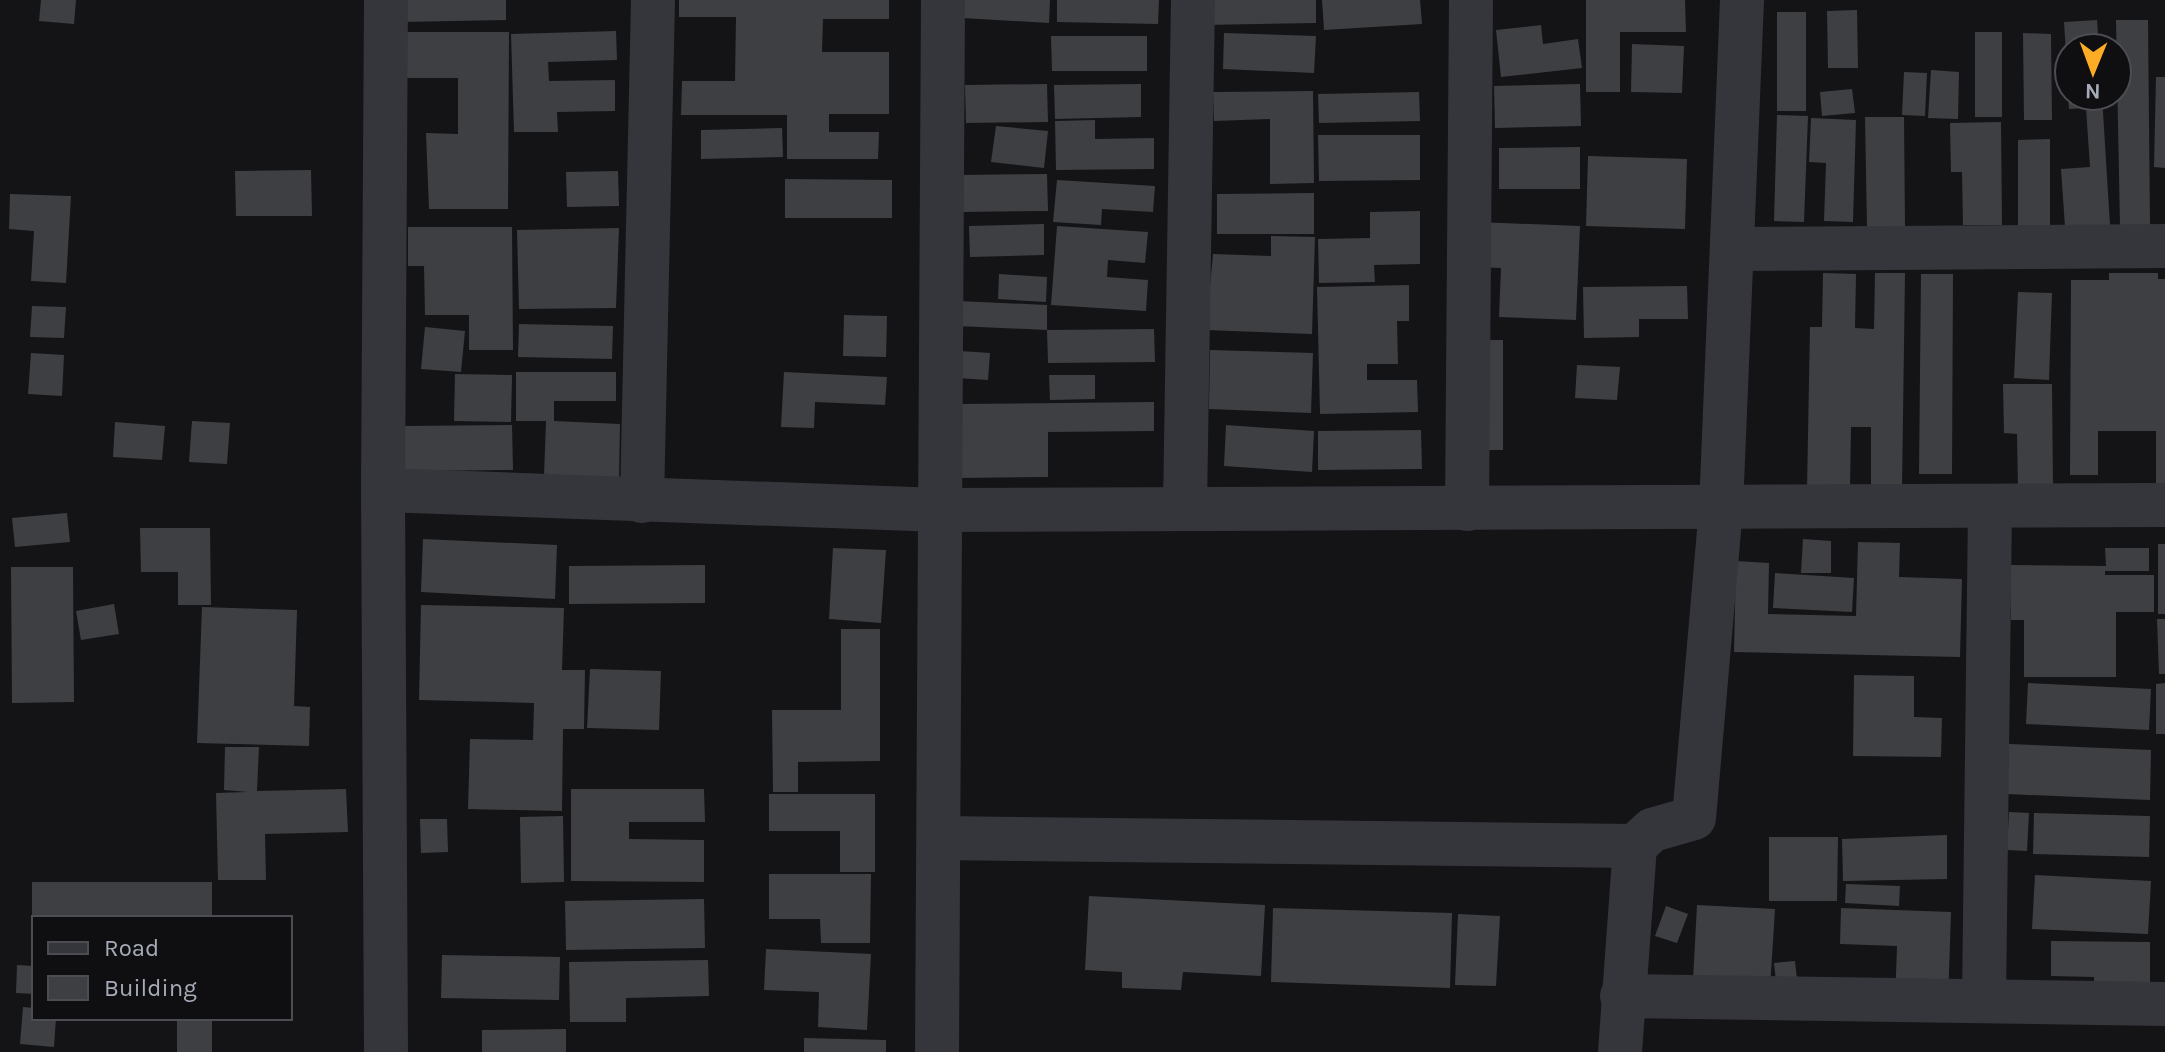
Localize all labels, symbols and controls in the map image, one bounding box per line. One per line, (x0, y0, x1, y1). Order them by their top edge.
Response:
north arrow (2053, 32, 2133, 112)
text: N (2085, 78, 2101, 104)
legend (32, 916, 292, 1020)
text: Road (104, 934, 159, 962)
text: Building (104, 974, 197, 1002)

